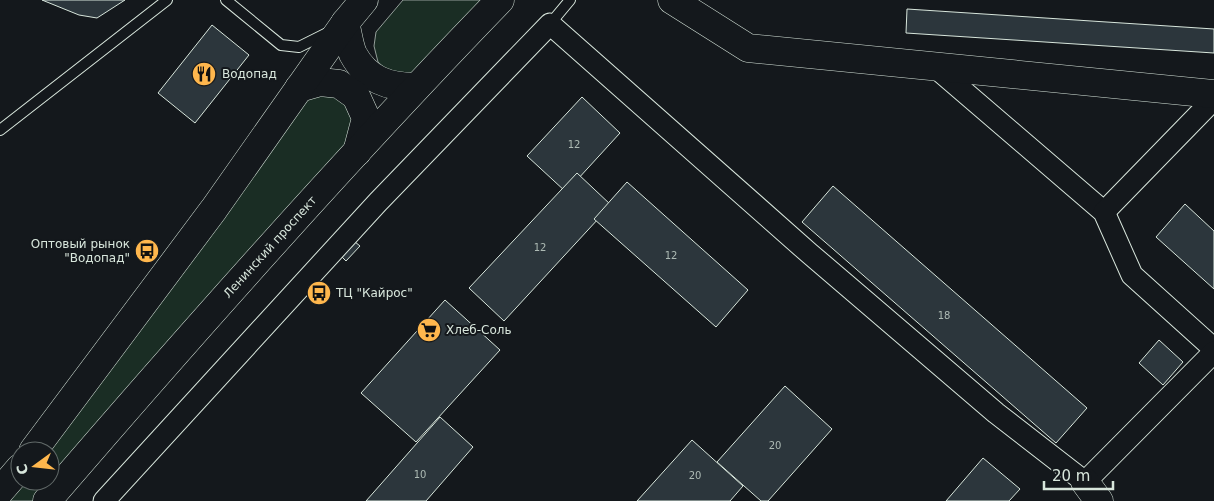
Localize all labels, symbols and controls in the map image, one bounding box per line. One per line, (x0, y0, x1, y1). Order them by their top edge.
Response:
restaurant icon: Водопад (191, 61, 217, 87)
place label: Водопад (222, 67, 277, 81)
house number: 12 (568, 139, 580, 150)
street label: Ленинский проспект (221, 193, 319, 301)
place label: Оптовый рынок "Водопад" (31, 237, 130, 265)
bus stop icon: Оптовый рынок "Водопад" (134, 238, 160, 264)
house number: 12 (534, 242, 546, 253)
house number: 12 (665, 250, 677, 261)
bus stop icon: ТЦ "Кайрос" (306, 280, 332, 306)
place label: ТЦ "Кайрос" (335, 286, 413, 300)
house number: 18 (938, 310, 950, 321)
supermarket icon: Хлеб-Соль (416, 317, 442, 343)
place label: Хлеб-Соль (446, 323, 511, 337)
house number: 20 (769, 440, 781, 451)
north arrow (10, 441, 60, 491)
scale bar (1044, 458, 1113, 490)
text: С (13, 462, 32, 476)
text: 20 m (1052, 467, 1090, 485)
house number: 10 (414, 469, 426, 480)
house number: 20 (689, 470, 701, 481)

